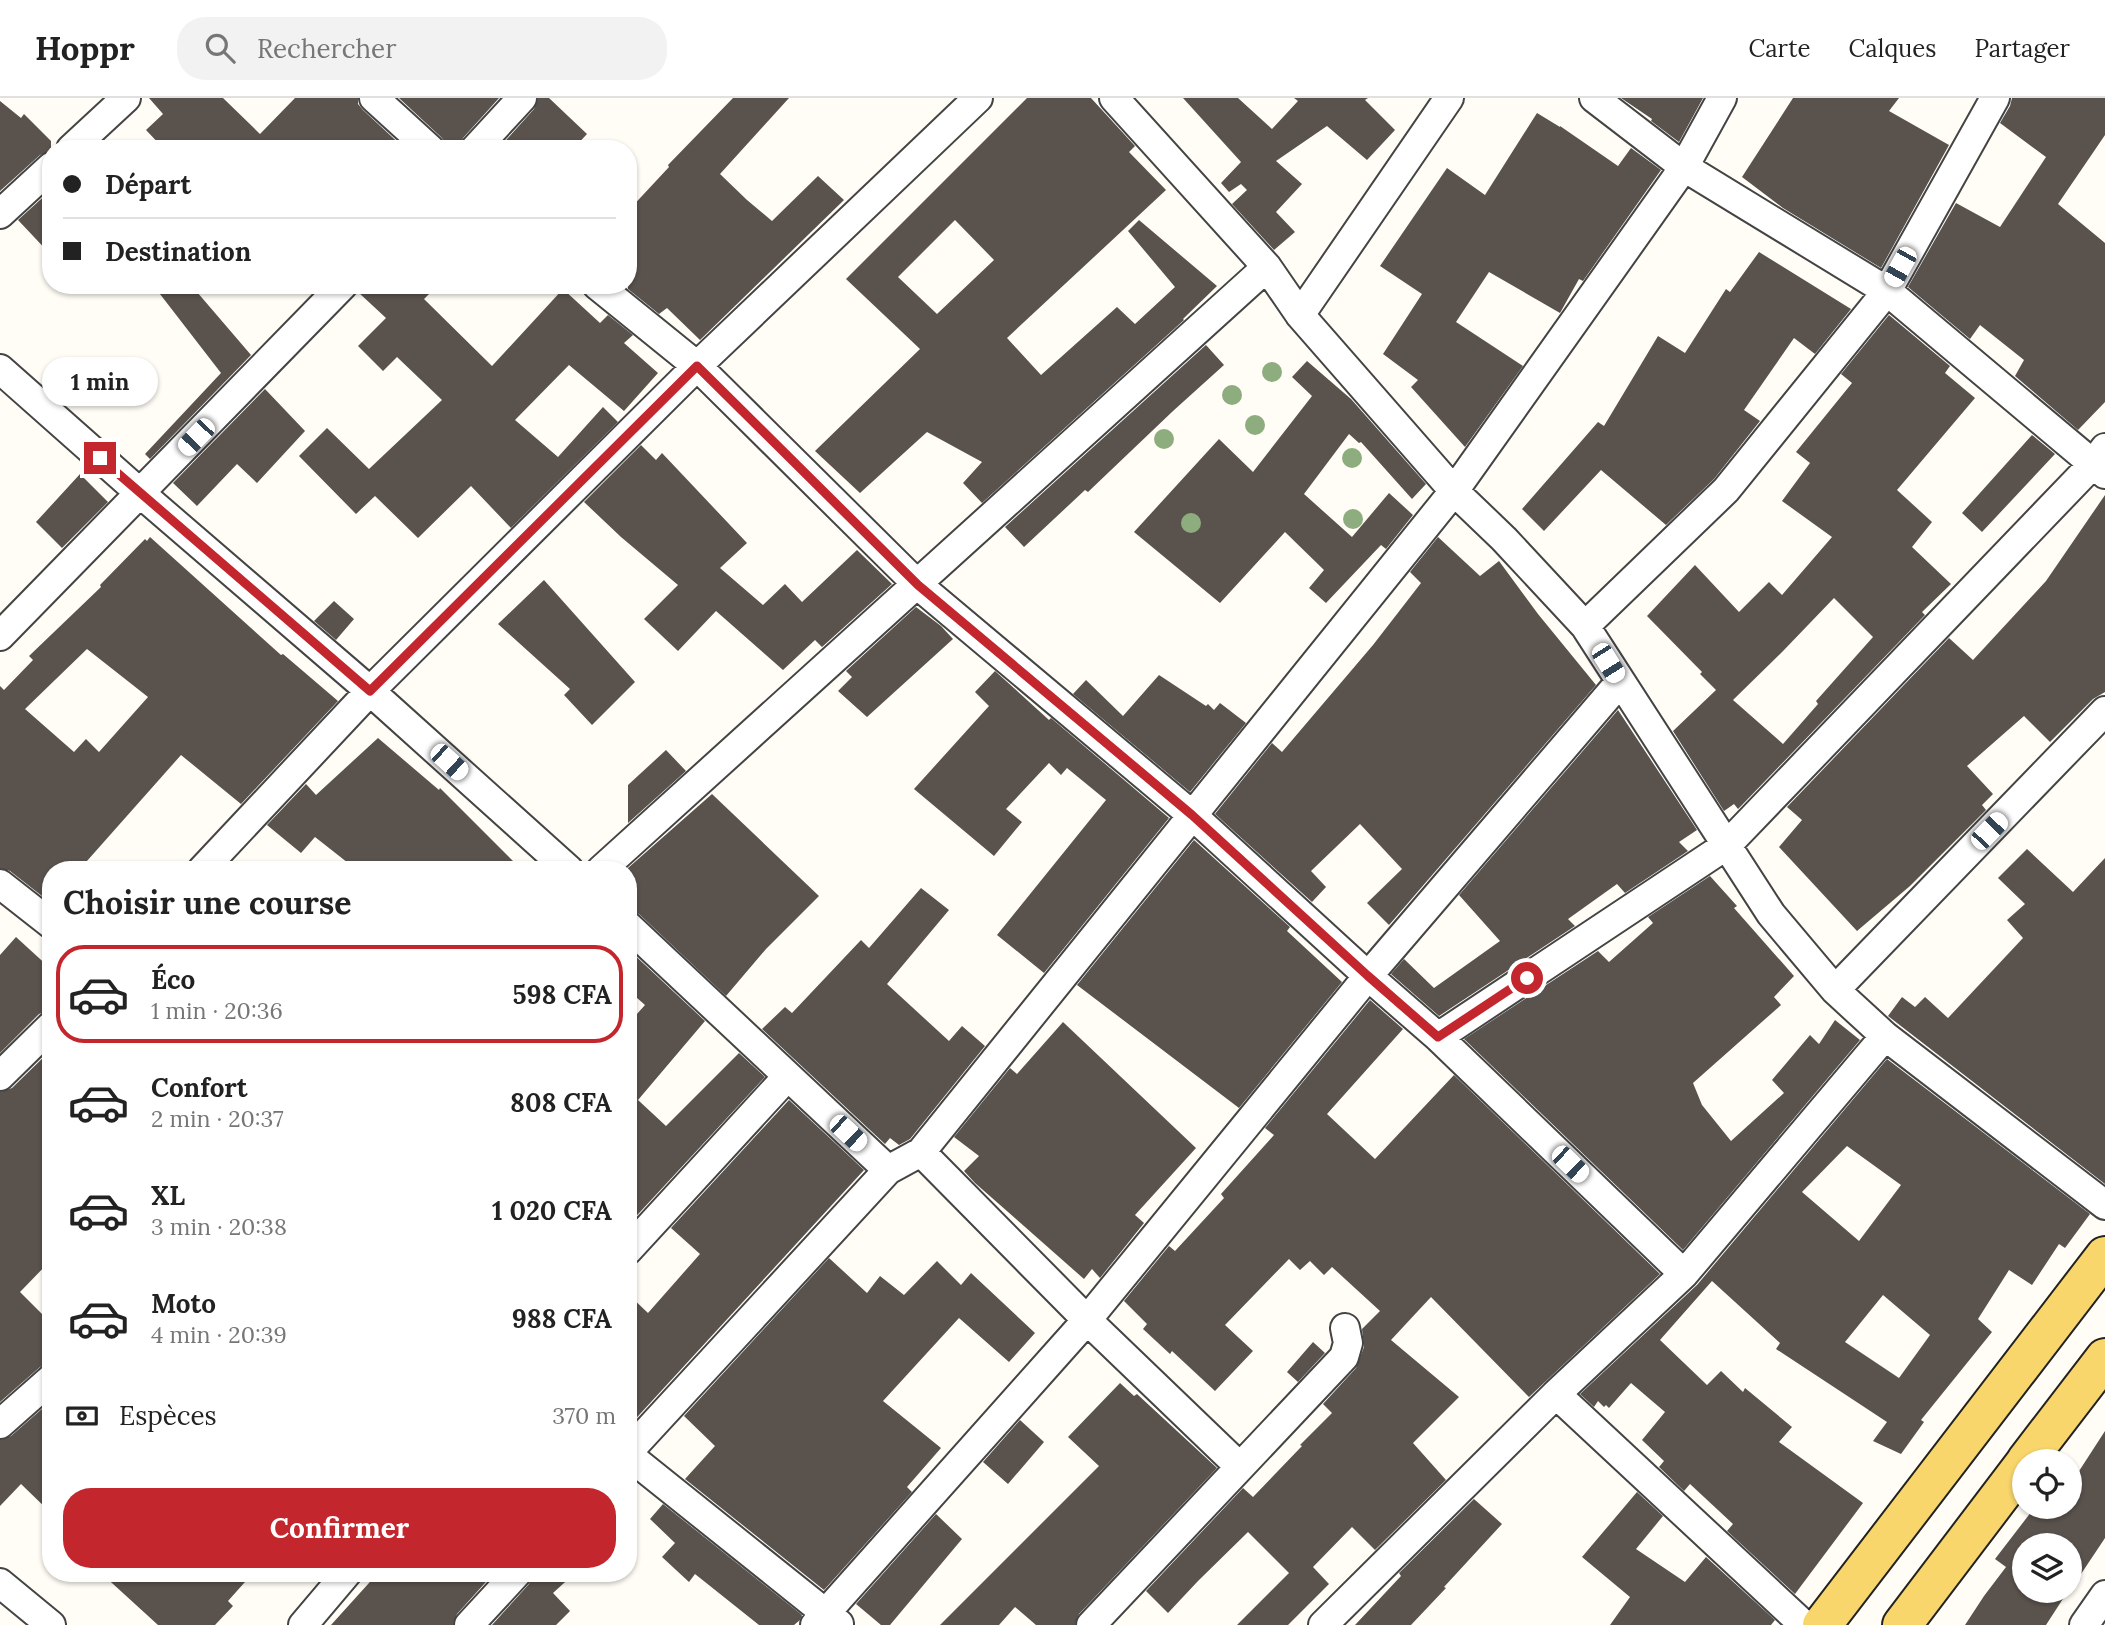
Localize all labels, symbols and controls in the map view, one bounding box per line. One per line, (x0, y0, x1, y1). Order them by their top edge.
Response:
search box (177, 17, 667, 80)
text: Hoppr (35, 27, 135, 69)
icon: search (201, 29, 239, 67)
text: Rechercher (257, 32, 396, 65)
text: Carte (1748, 33, 1810, 64)
text: Calques (1848, 33, 1936, 64)
text: Partager (1974, 33, 2070, 64)
text: Départ (105, 168, 191, 201)
text: Destination (105, 235, 251, 268)
car (1881, 244, 1920, 290)
callout: 1 min (42, 356, 158, 406)
text: 1 min (71, 367, 129, 396)
car (174, 415, 219, 459)
route end (84, 442, 116, 474)
car (1588, 640, 1629, 686)
car (427, 740, 472, 784)
car (1967, 809, 2012, 853)
text: Choisir une course (63, 882, 351, 923)
route start (1511, 962, 1543, 994)
icon: car (67, 963, 130, 1026)
text: Éco (151, 963, 195, 996)
text: 598 CFA (512, 978, 612, 1011)
text: 1 min · 20:36 (151, 996, 283, 1025)
icon: car (67, 1071, 130, 1134)
text: Confort (151, 1071, 248, 1104)
text: 808 CFA (510, 1086, 612, 1119)
text: 2 min · 20:37 (151, 1104, 283, 1133)
car (826, 1111, 871, 1155)
car (1548, 1142, 1593, 1186)
icon: car (67, 1179, 130, 1242)
text: XL (151, 1179, 185, 1212)
text: 1 020 CFA (492, 1194, 612, 1227)
text: 3 min · 20:38 (151, 1212, 287, 1241)
icon: car (67, 1287, 130, 1350)
text: Moto (151, 1287, 216, 1320)
text: 988 CFA (512, 1302, 612, 1335)
text: 4 min · 20:39 (151, 1320, 287, 1349)
icon: cash (63, 1397, 101, 1435)
text: Espèces (119, 1399, 217, 1432)
text: 370 m (552, 1401, 616, 1430)
map controls (2012, 1449, 2082, 1603)
button: locate (2012, 1449, 2082, 1519)
button: Confirmer (63, 1488, 616, 1568)
button: layers (2012, 1533, 2082, 1603)

